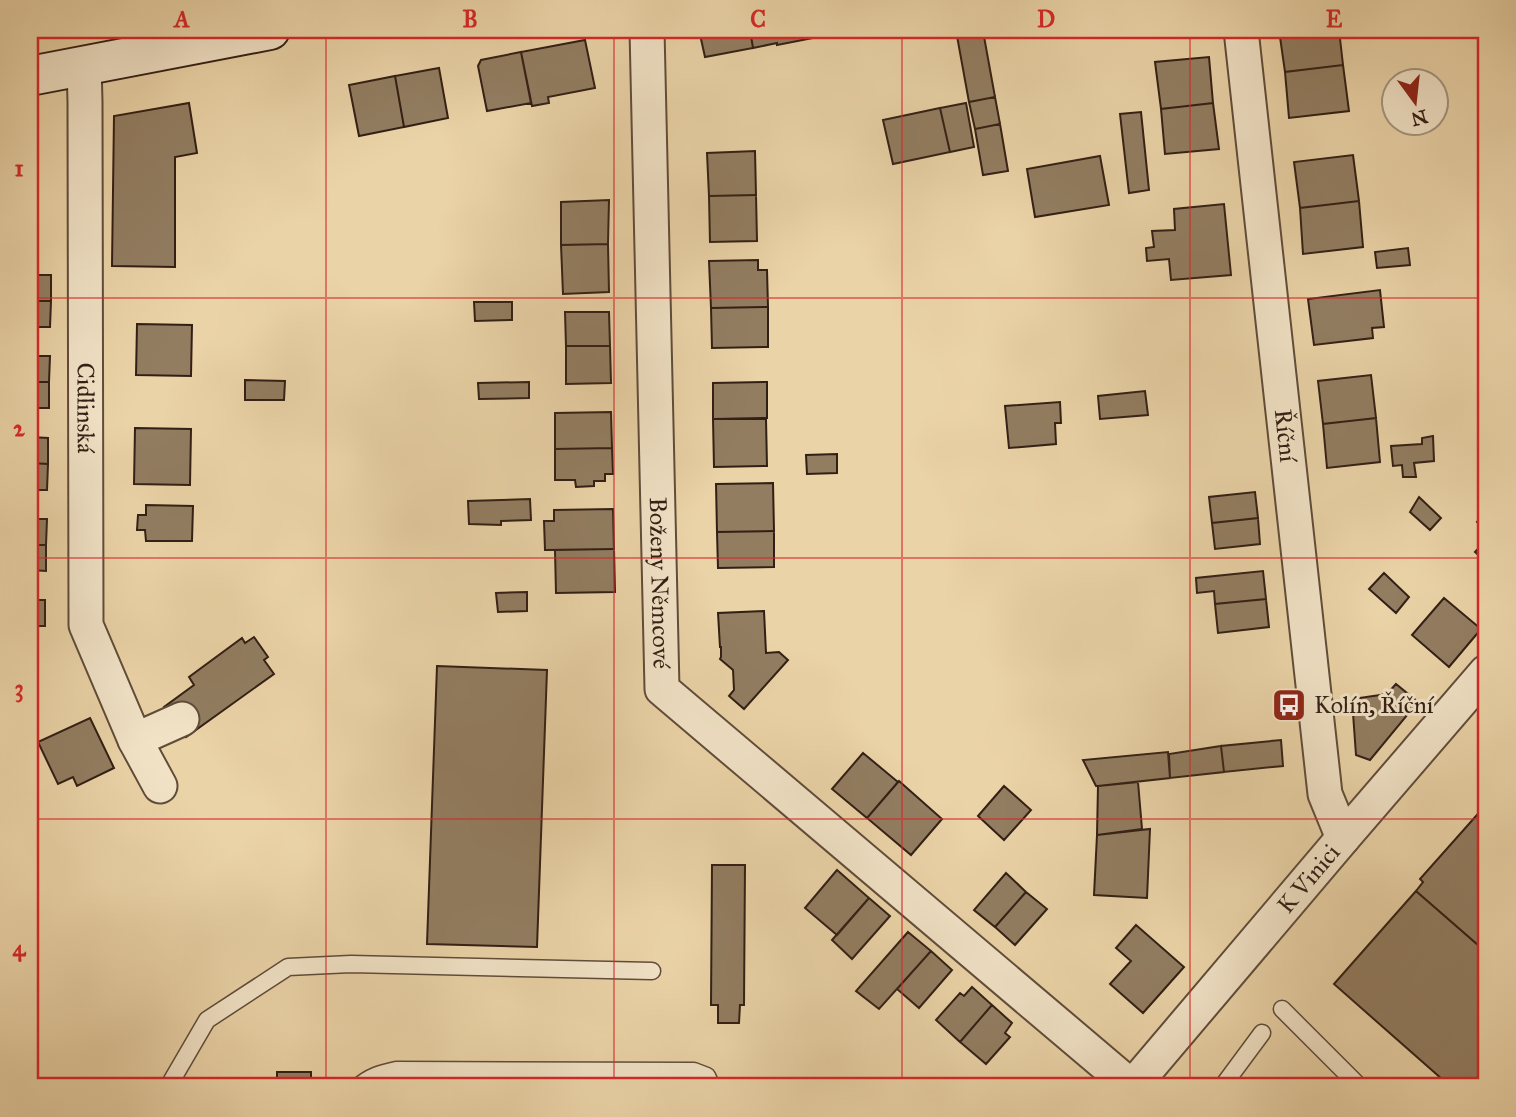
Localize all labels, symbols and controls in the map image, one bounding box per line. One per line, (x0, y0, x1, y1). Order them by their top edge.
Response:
text: A (172, 5, 190, 33)
text: B (462, 5, 478, 33)
text: C (750, 5, 766, 33)
text: D (1037, 5, 1055, 33)
text: E (1326, 5, 1343, 33)
north arrow (1380, 66, 1450, 136)
text: N (1409, 105, 1430, 131)
text: 1 (14, 154, 24, 182)
street label: Cidlinská (70, 362, 101, 454)
street label: Říční (1268, 408, 1304, 465)
text: 2 (13, 414, 25, 442)
street label: Boženy Němcové (643, 497, 677, 669)
text: 3 (14, 674, 24, 703)
bus stop icon: Kolín, Říční (1270, 686, 1308, 724)
place label: Kolín, Říční (1314, 690, 1435, 720)
street label: K Vinici (1271, 838, 1347, 920)
text: 4 (13, 934, 27, 962)

